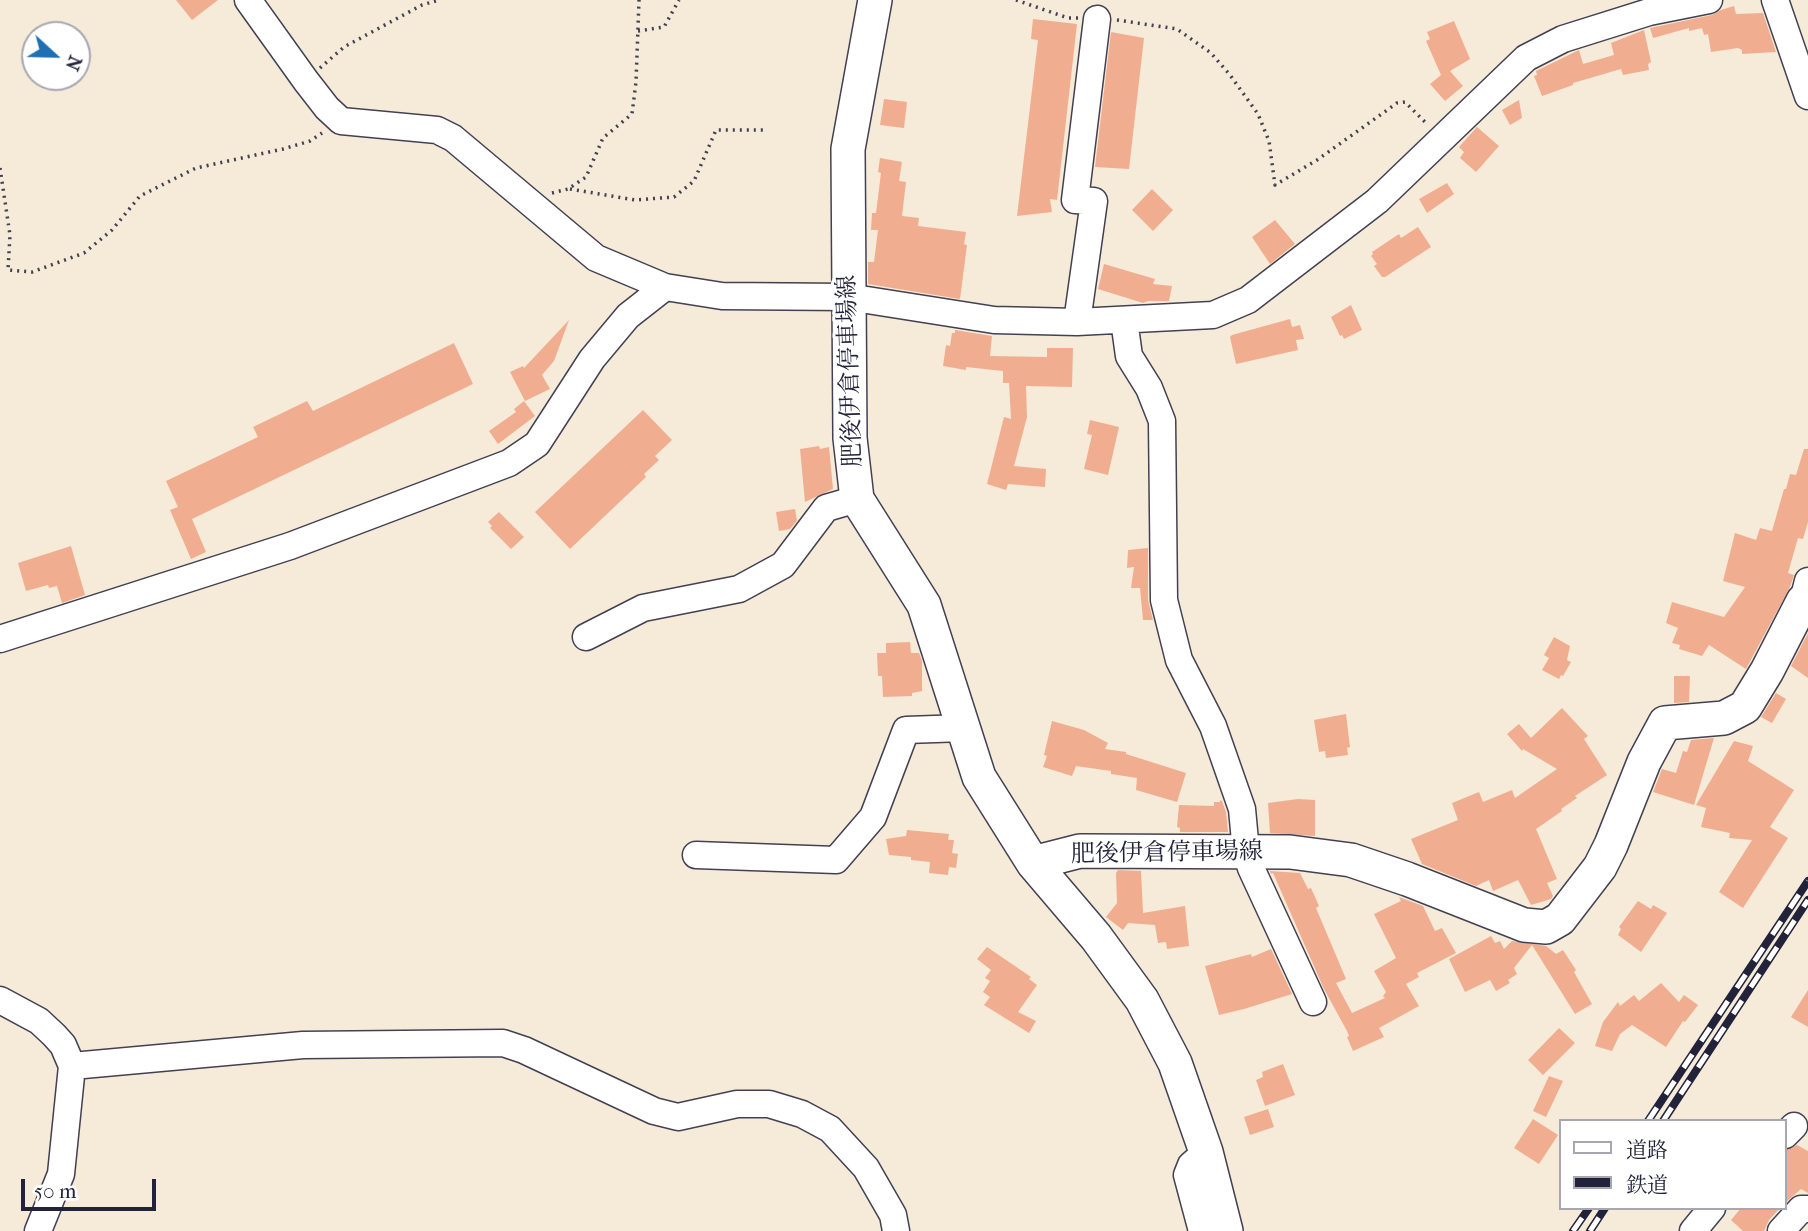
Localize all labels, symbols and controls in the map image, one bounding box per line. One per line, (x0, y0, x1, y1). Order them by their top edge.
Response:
north arrow (21, 21, 91, 91)
text: N (61, 52, 87, 74)
street label: 肥後伊倉停車場線 (833, 275, 869, 467)
street label: 肥後伊倉停車場線 (1071, 838, 1263, 870)
legend (1560, 1119, 1787, 1210)
text: 道路 (1626, 1138, 1668, 1162)
scale bar (24, 1164, 159, 1208)
text: 鉄道 (1626, 1173, 1668, 1197)
text: 50 m (34, 1179, 77, 1203)

